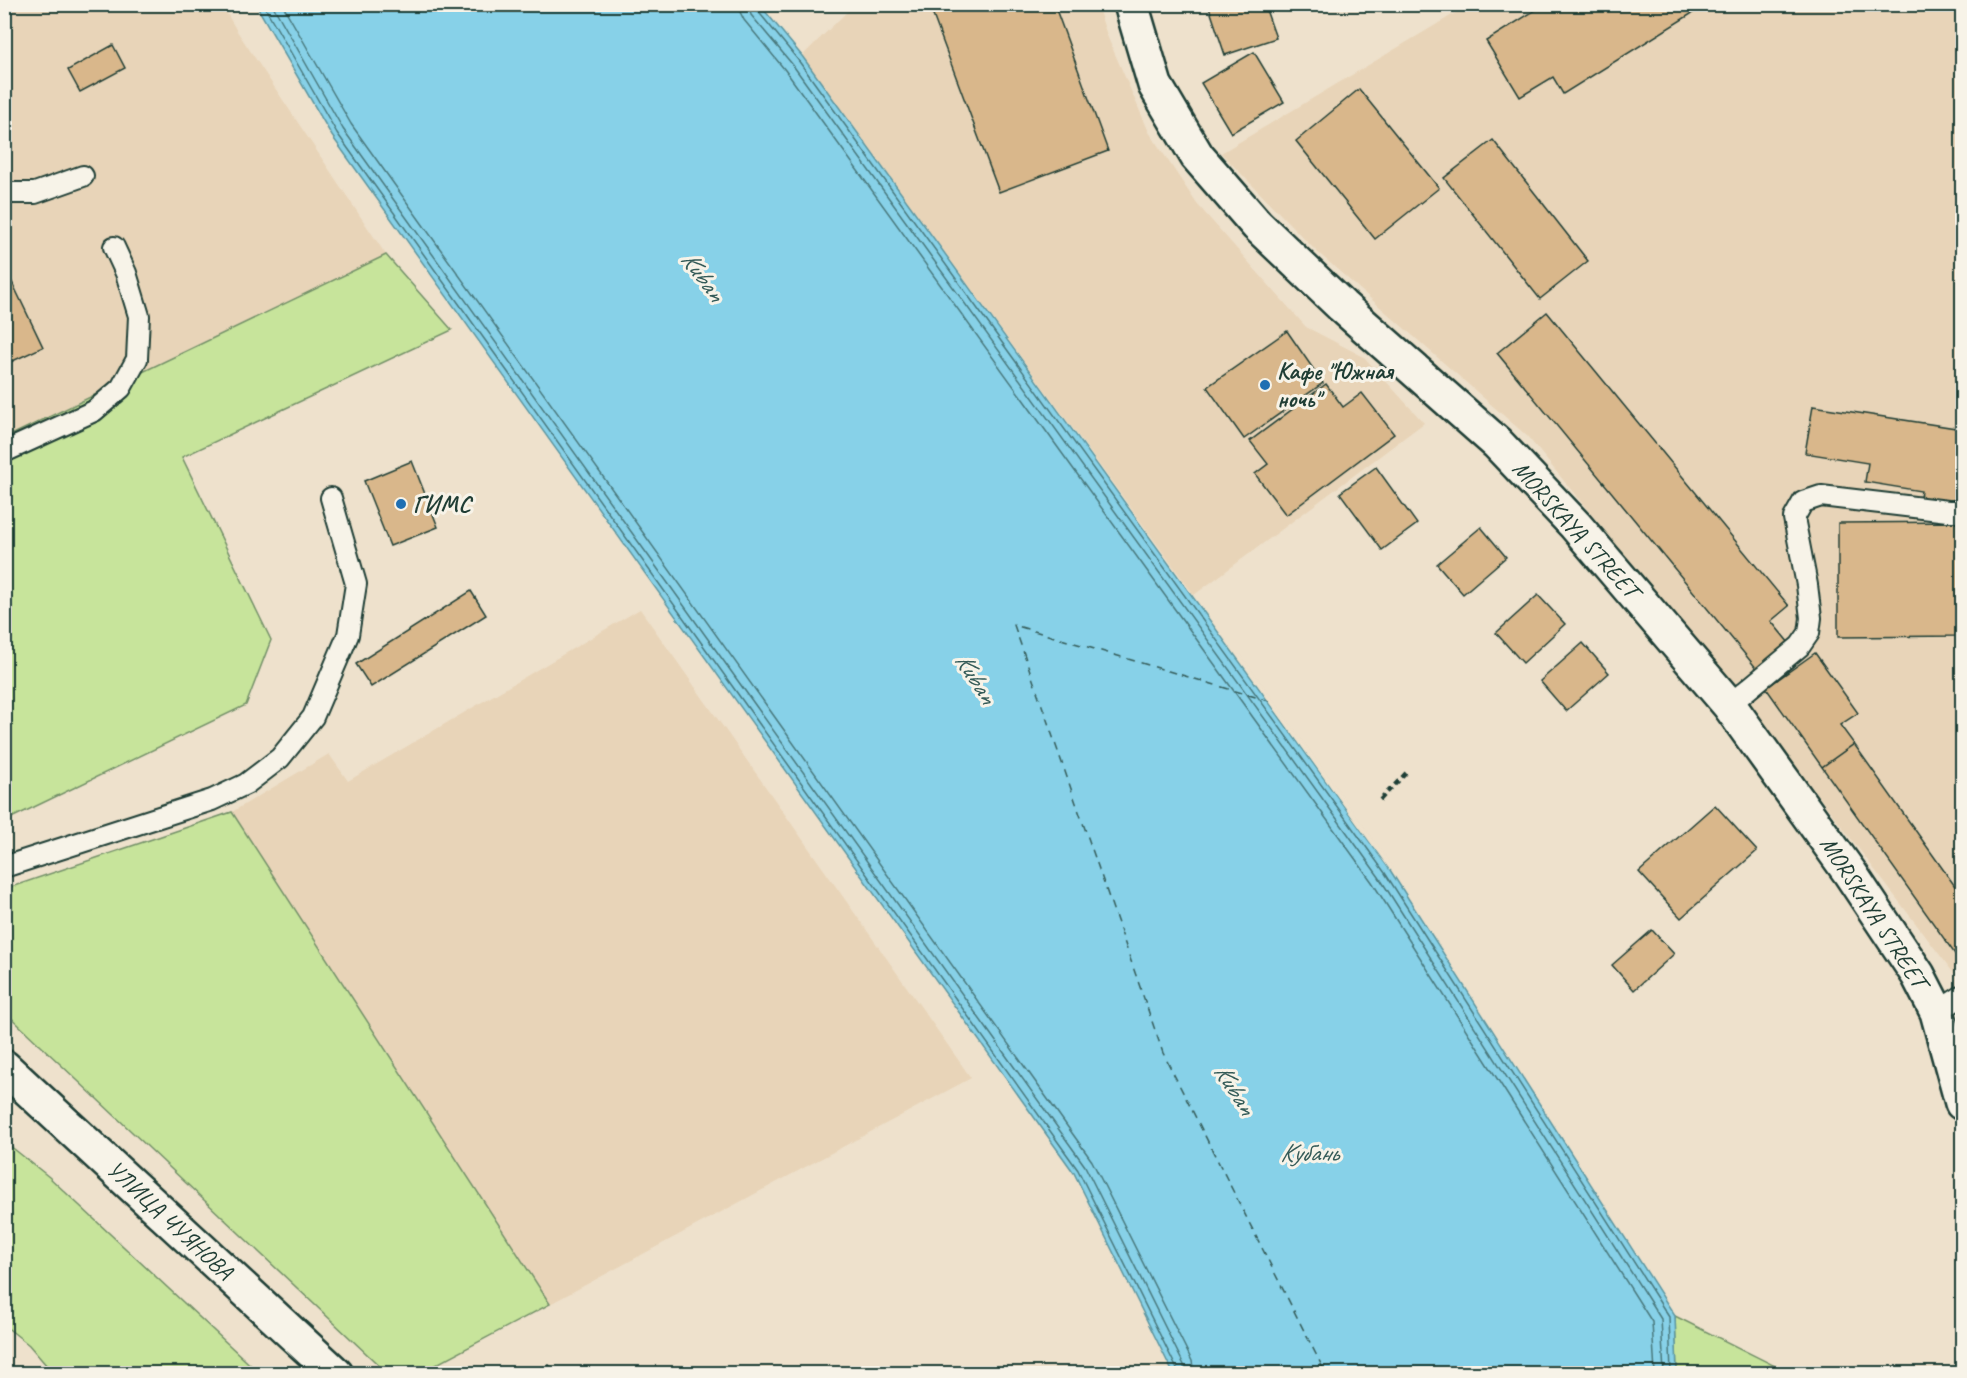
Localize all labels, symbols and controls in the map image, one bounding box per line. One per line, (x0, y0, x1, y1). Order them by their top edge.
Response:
water label: Kuban (674, 244, 734, 309)
place label: Кафе "Южная ночь" (1277, 356, 1395, 414)
marker: Кафе "Южная ночь" (1258, 378, 1272, 392)
street label: MORSKAYA STREET (1506, 454, 1650, 609)
place label: ГИМС (413, 489, 473, 519)
marker: ГИМС (394, 497, 408, 511)
water label: Kuban (948, 646, 1006, 712)
street label: MORSKAYA STREET (1814, 830, 1938, 999)
water label: Kuban (1207, 1057, 1265, 1123)
water label: Кубань (1280, 1136, 1341, 1169)
street label: УЛИЦА ЧУЯНОВА (101, 1154, 240, 1287)

